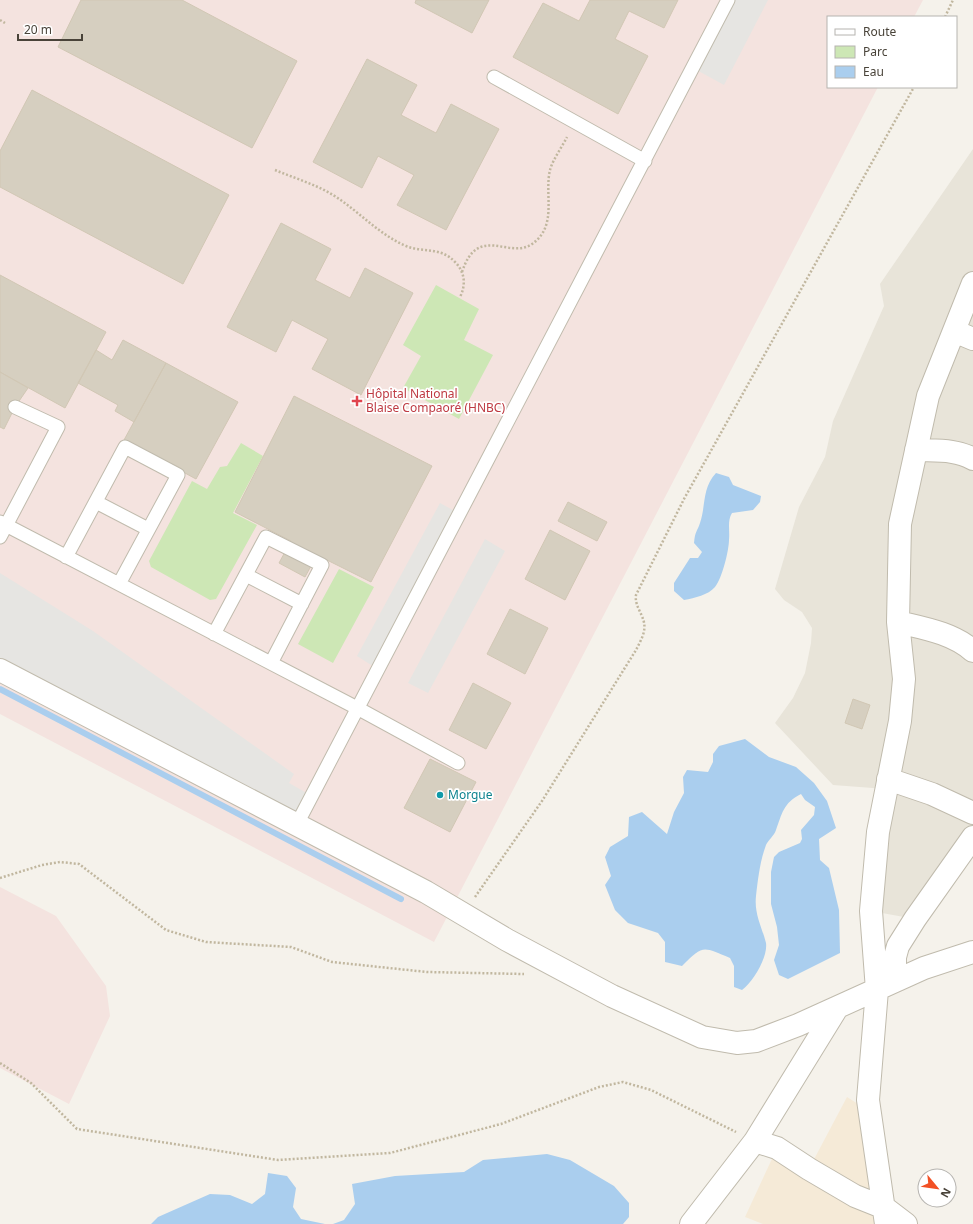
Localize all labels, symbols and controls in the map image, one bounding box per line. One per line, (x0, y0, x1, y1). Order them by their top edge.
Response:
scale bar (18, 16, 82, 42)
legend (827, 16, 957, 88)
text: 20 m (24, 21, 52, 38)
text: Route (863, 23, 896, 40)
text: Parc (863, 43, 888, 60)
text: Eau (863, 63, 884, 80)
place label: Hôpital National Blaise Compaoré (HNBC) (366, 385, 505, 416)
marker: Hôpital National Blaise Compaoré (HNBC) (351, 395, 363, 407)
place label: Morgue (448, 786, 493, 803)
marker: Morgue (435, 790, 445, 800)
north arrow (917, 1168, 957, 1208)
text: N (937, 1186, 955, 1201)

